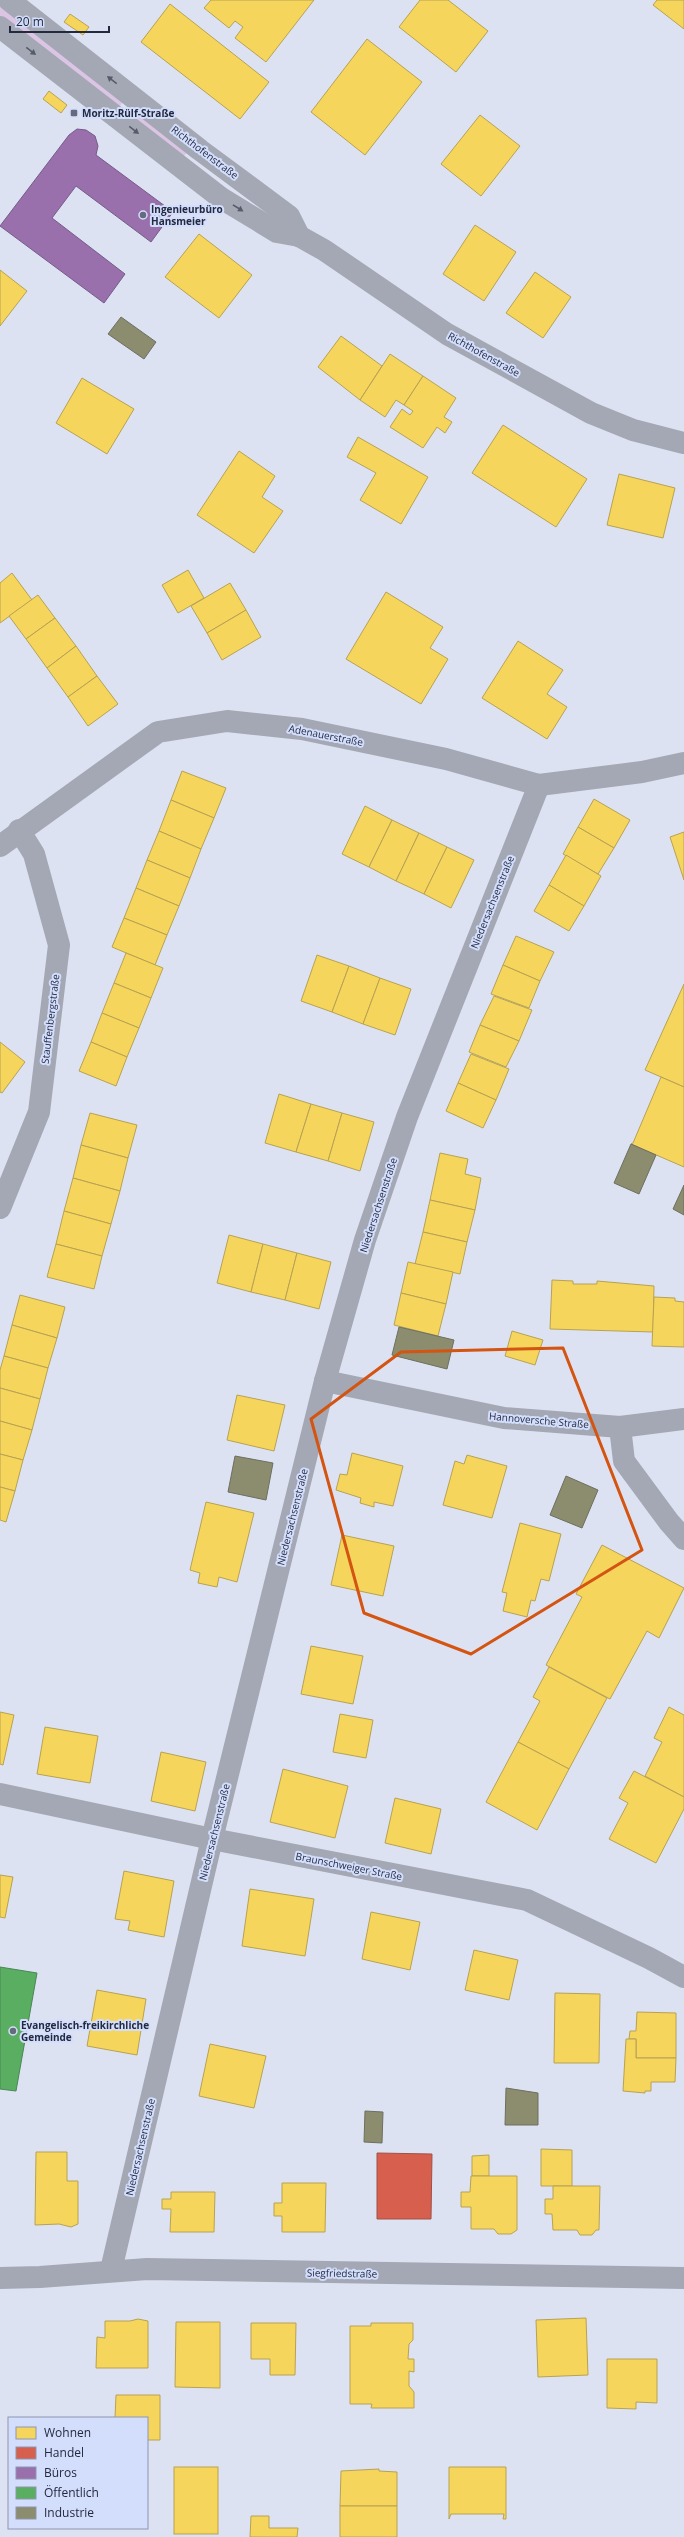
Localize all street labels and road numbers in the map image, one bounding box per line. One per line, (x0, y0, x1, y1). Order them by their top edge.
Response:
street label: Richthofenstraße (169, 122, 242, 182)
street label: Richthofenstraße (446, 328, 523, 380)
street label: Adenauerstraße (288, 721, 365, 749)
street label: Niedersachsenstraße (467, 853, 517, 951)
street label: Stauffenbergstraße (38, 973, 62, 1065)
street label: Niedersachsenstraße (356, 1155, 400, 1254)
street label: Hannoversche Straße (488, 1409, 590, 1431)
street label: Niedersachsenstraße (273, 1467, 311, 1567)
street label: Niedersachsenstraße (195, 1782, 233, 1882)
street label: Braunschweiger Straße (295, 1849, 404, 1883)
street label: Niedersachsenstraße (122, 2097, 158, 2197)
street label: Siegfriedstraße (307, 2265, 378, 2281)

